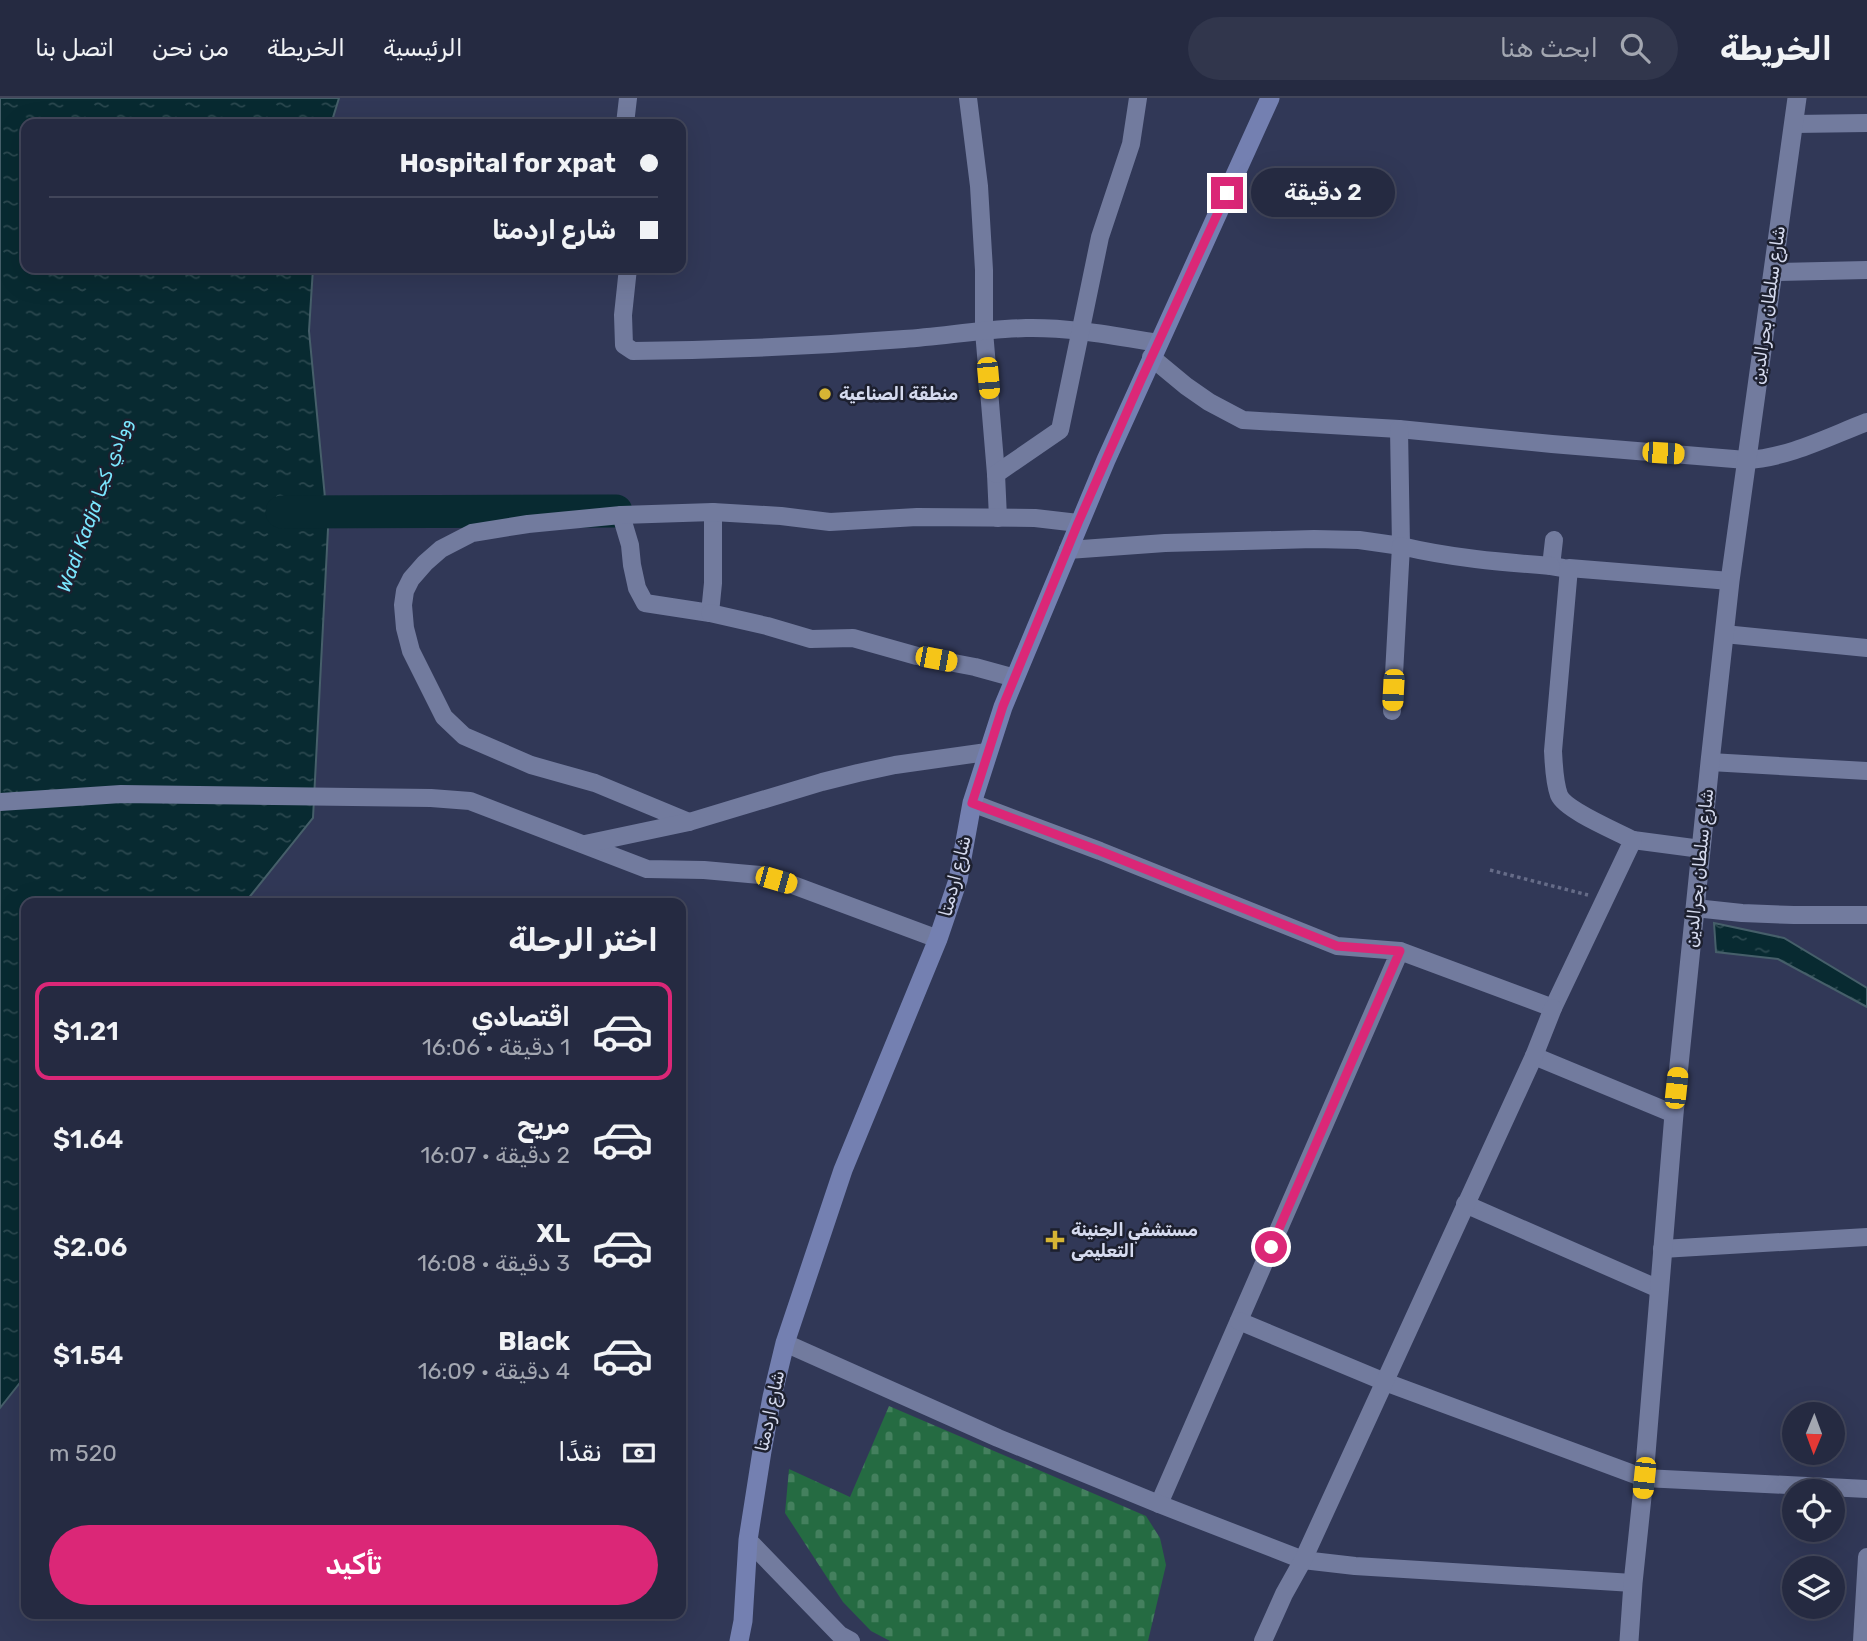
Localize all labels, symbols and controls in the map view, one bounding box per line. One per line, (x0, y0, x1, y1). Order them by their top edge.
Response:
search box (1188, 17, 1678, 80)
icon: search (1616, 29, 1654, 67)
text: الخريطة (1720, 29, 1832, 68)
text: ابحث هنا (1500, 33, 1598, 64)
text: اتصل بنا (35, 34, 114, 62)
text: من نحن (152, 34, 229, 62)
text: الخريطة (267, 34, 345, 62)
text: الرئيسية (383, 34, 463, 62)
text: Hospital for xpat (399, 148, 616, 179)
callout: 2 دقيقة (1252, 168, 1395, 217)
route end (1211, 177, 1243, 209)
text: 2 دقيقة (1284, 178, 1362, 206)
text: شارع اردمتا (492, 215, 616, 246)
street label: شارع سلطان بحرالدين (1746, 224, 1791, 386)
car (976, 356, 1001, 400)
place label: منطقة الصناعية (839, 383, 958, 405)
marker: منطقة الصناعية (817, 386, 833, 402)
water label: Wadi Kadja ووادي كجا (52, 415, 139, 596)
car (1642, 441, 1685, 465)
car (914, 645, 959, 673)
car (1382, 668, 1405, 712)
street label: شارع سلطان بحرالدين (1680, 787, 1719, 949)
street label: شارع اردمتا (934, 833, 977, 919)
car (753, 864, 800, 896)
text: اختر الرحلة (508, 921, 658, 959)
icon: car (591, 1000, 654, 1063)
text: اقتصادي (471, 1002, 570, 1033)
text: $1.21 (53, 1016, 119, 1047)
text: 1 دقيقة · 16:06 (422, 1033, 570, 1061)
car (1664, 1066, 1689, 1110)
icon: car (591, 1108, 654, 1171)
text: مريح (517, 1110, 570, 1141)
text: $1.64 (53, 1124, 123, 1155)
text: 2 دقيقة · 16:07 (420, 1141, 570, 1169)
icon: car (591, 1216, 654, 1279)
text: XL (537, 1218, 570, 1249)
place label: مستشفي الجنينة التعليمى (1071, 1219, 1198, 1262)
marker: مستشفي الجنينة التعليمى (1045, 1230, 1065, 1250)
route start (1255, 1231, 1287, 1263)
text: $2.06 (53, 1232, 127, 1263)
text: 3 دقيقة · 16:08 (417, 1249, 570, 1277)
icon: car (591, 1324, 654, 1387)
text: Black (498, 1326, 570, 1357)
text: $1.54 (53, 1340, 123, 1371)
text: 4 دقيقة · 16:09 (418, 1357, 570, 1385)
street label: شارع اردمتا (751, 1368, 790, 1454)
north arrow (1782, 1402, 1844, 1465)
map controls (1782, 1402, 1845, 1619)
icon: cash (620, 1434, 658, 1472)
text: نقدًا (558, 1437, 602, 1468)
text: 520 m (49, 1439, 117, 1467)
car (1632, 1456, 1657, 1500)
button: locate (1782, 1479, 1845, 1542)
button: تأكيد (49, 1525, 658, 1605)
button: layers (1782, 1556, 1845, 1619)

